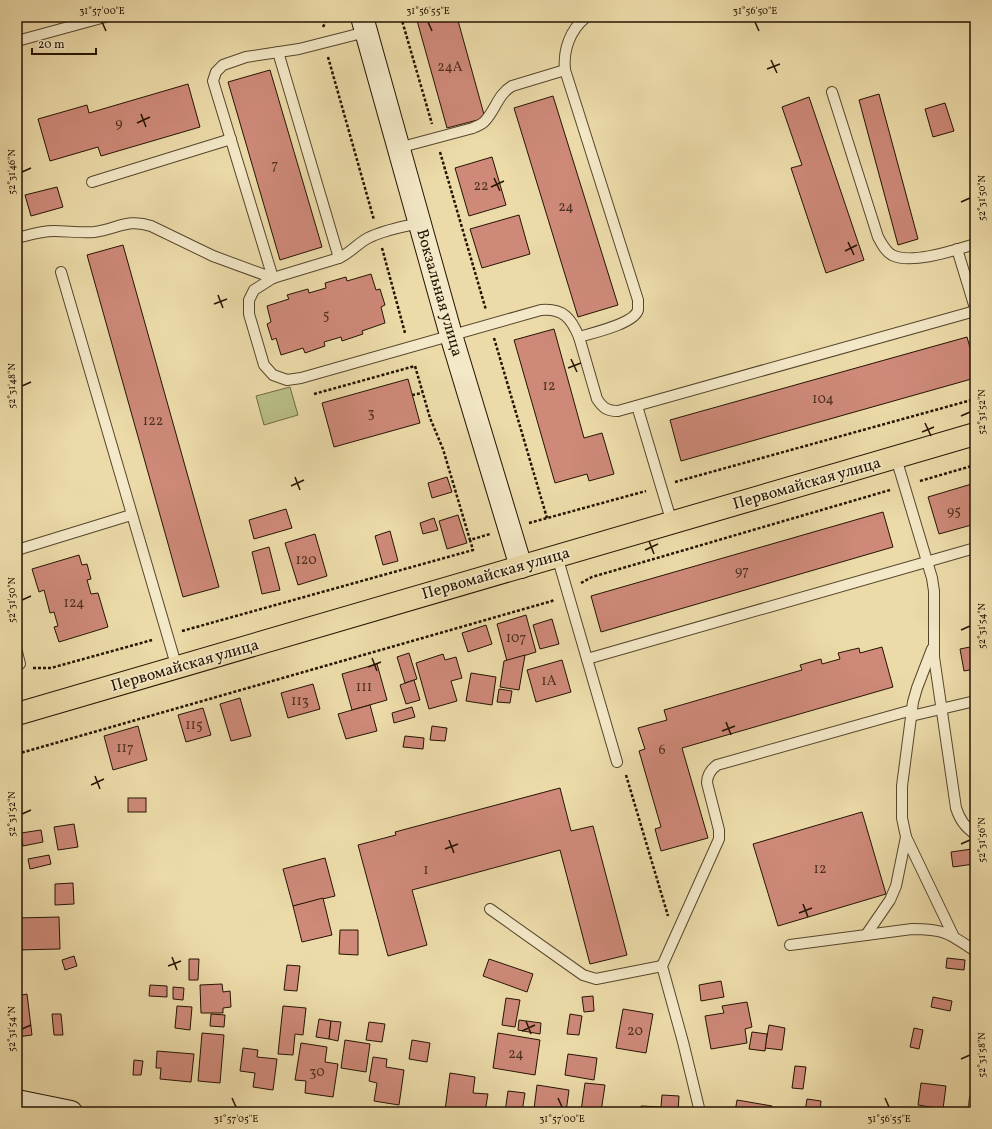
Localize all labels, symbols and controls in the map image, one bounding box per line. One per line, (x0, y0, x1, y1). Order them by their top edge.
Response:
text: 31°57'00"E (79, 4, 125, 18)
text: 31°56'55"E (406, 4, 450, 18)
text: 31°56'50"E (733, 4, 777, 18)
scale bar (32, 30, 96, 56)
text: 20 m (38, 37, 65, 53)
house number: 24А (437, 58, 463, 77)
house number: 9 (115, 114, 123, 133)
text: 52°31'46"N (5, 149, 19, 195)
house number: 7 (272, 156, 279, 175)
text: 52°31'50"N (975, 174, 989, 221)
house number: 22 (473, 177, 489, 196)
house number: 24 (558, 198, 574, 217)
street label: Вокзальная улица (410, 227, 468, 359)
house number: 5 (323, 306, 329, 325)
text: 52°31'48"N (5, 363, 19, 409)
house number: 12 (543, 377, 555, 396)
text: 52°31'52"N (975, 389, 989, 435)
house number: 104 (812, 390, 834, 409)
house number: 3 (367, 404, 375, 423)
house number: 122 (143, 412, 163, 431)
street label: Первомайская улица (730, 452, 884, 516)
house number: 95 (947, 502, 961, 521)
street label: Первомайская улица (419, 542, 573, 606)
house number: 120 (295, 551, 317, 570)
house number: 97 (735, 562, 749, 581)
text: 52°31'50"N (5, 576, 19, 623)
house number: 124 (64, 594, 84, 613)
text: 52°31'54"N (975, 602, 989, 649)
house number: 107 (506, 629, 527, 648)
street label: Первомайская улица (108, 634, 262, 698)
house number: 1А (541, 672, 557, 691)
house number: 111 (356, 678, 372, 697)
house number: 113 (291, 692, 309, 711)
house number: 115 (185, 716, 203, 735)
house number: 117 (116, 739, 134, 758)
house number: 6 (658, 741, 666, 760)
text: 52°31'52"N (5, 791, 19, 837)
text: 52°31'56"N (975, 817, 989, 863)
house number: 12 (814, 860, 826, 879)
house number: 1 (423, 861, 429, 880)
text: 52°31'54"N (5, 1005, 19, 1052)
house number: 20 (627, 1022, 643, 1041)
text: 52°31'58"N (975, 1032, 989, 1078)
house number: 24 (508, 1045, 524, 1064)
house number: 30 (309, 1063, 325, 1082)
text: 31°57'05"E (214, 1112, 258, 1126)
text: 31°57'00"E (539, 1112, 585, 1126)
text: 31°56'55"E (867, 1112, 911, 1126)

